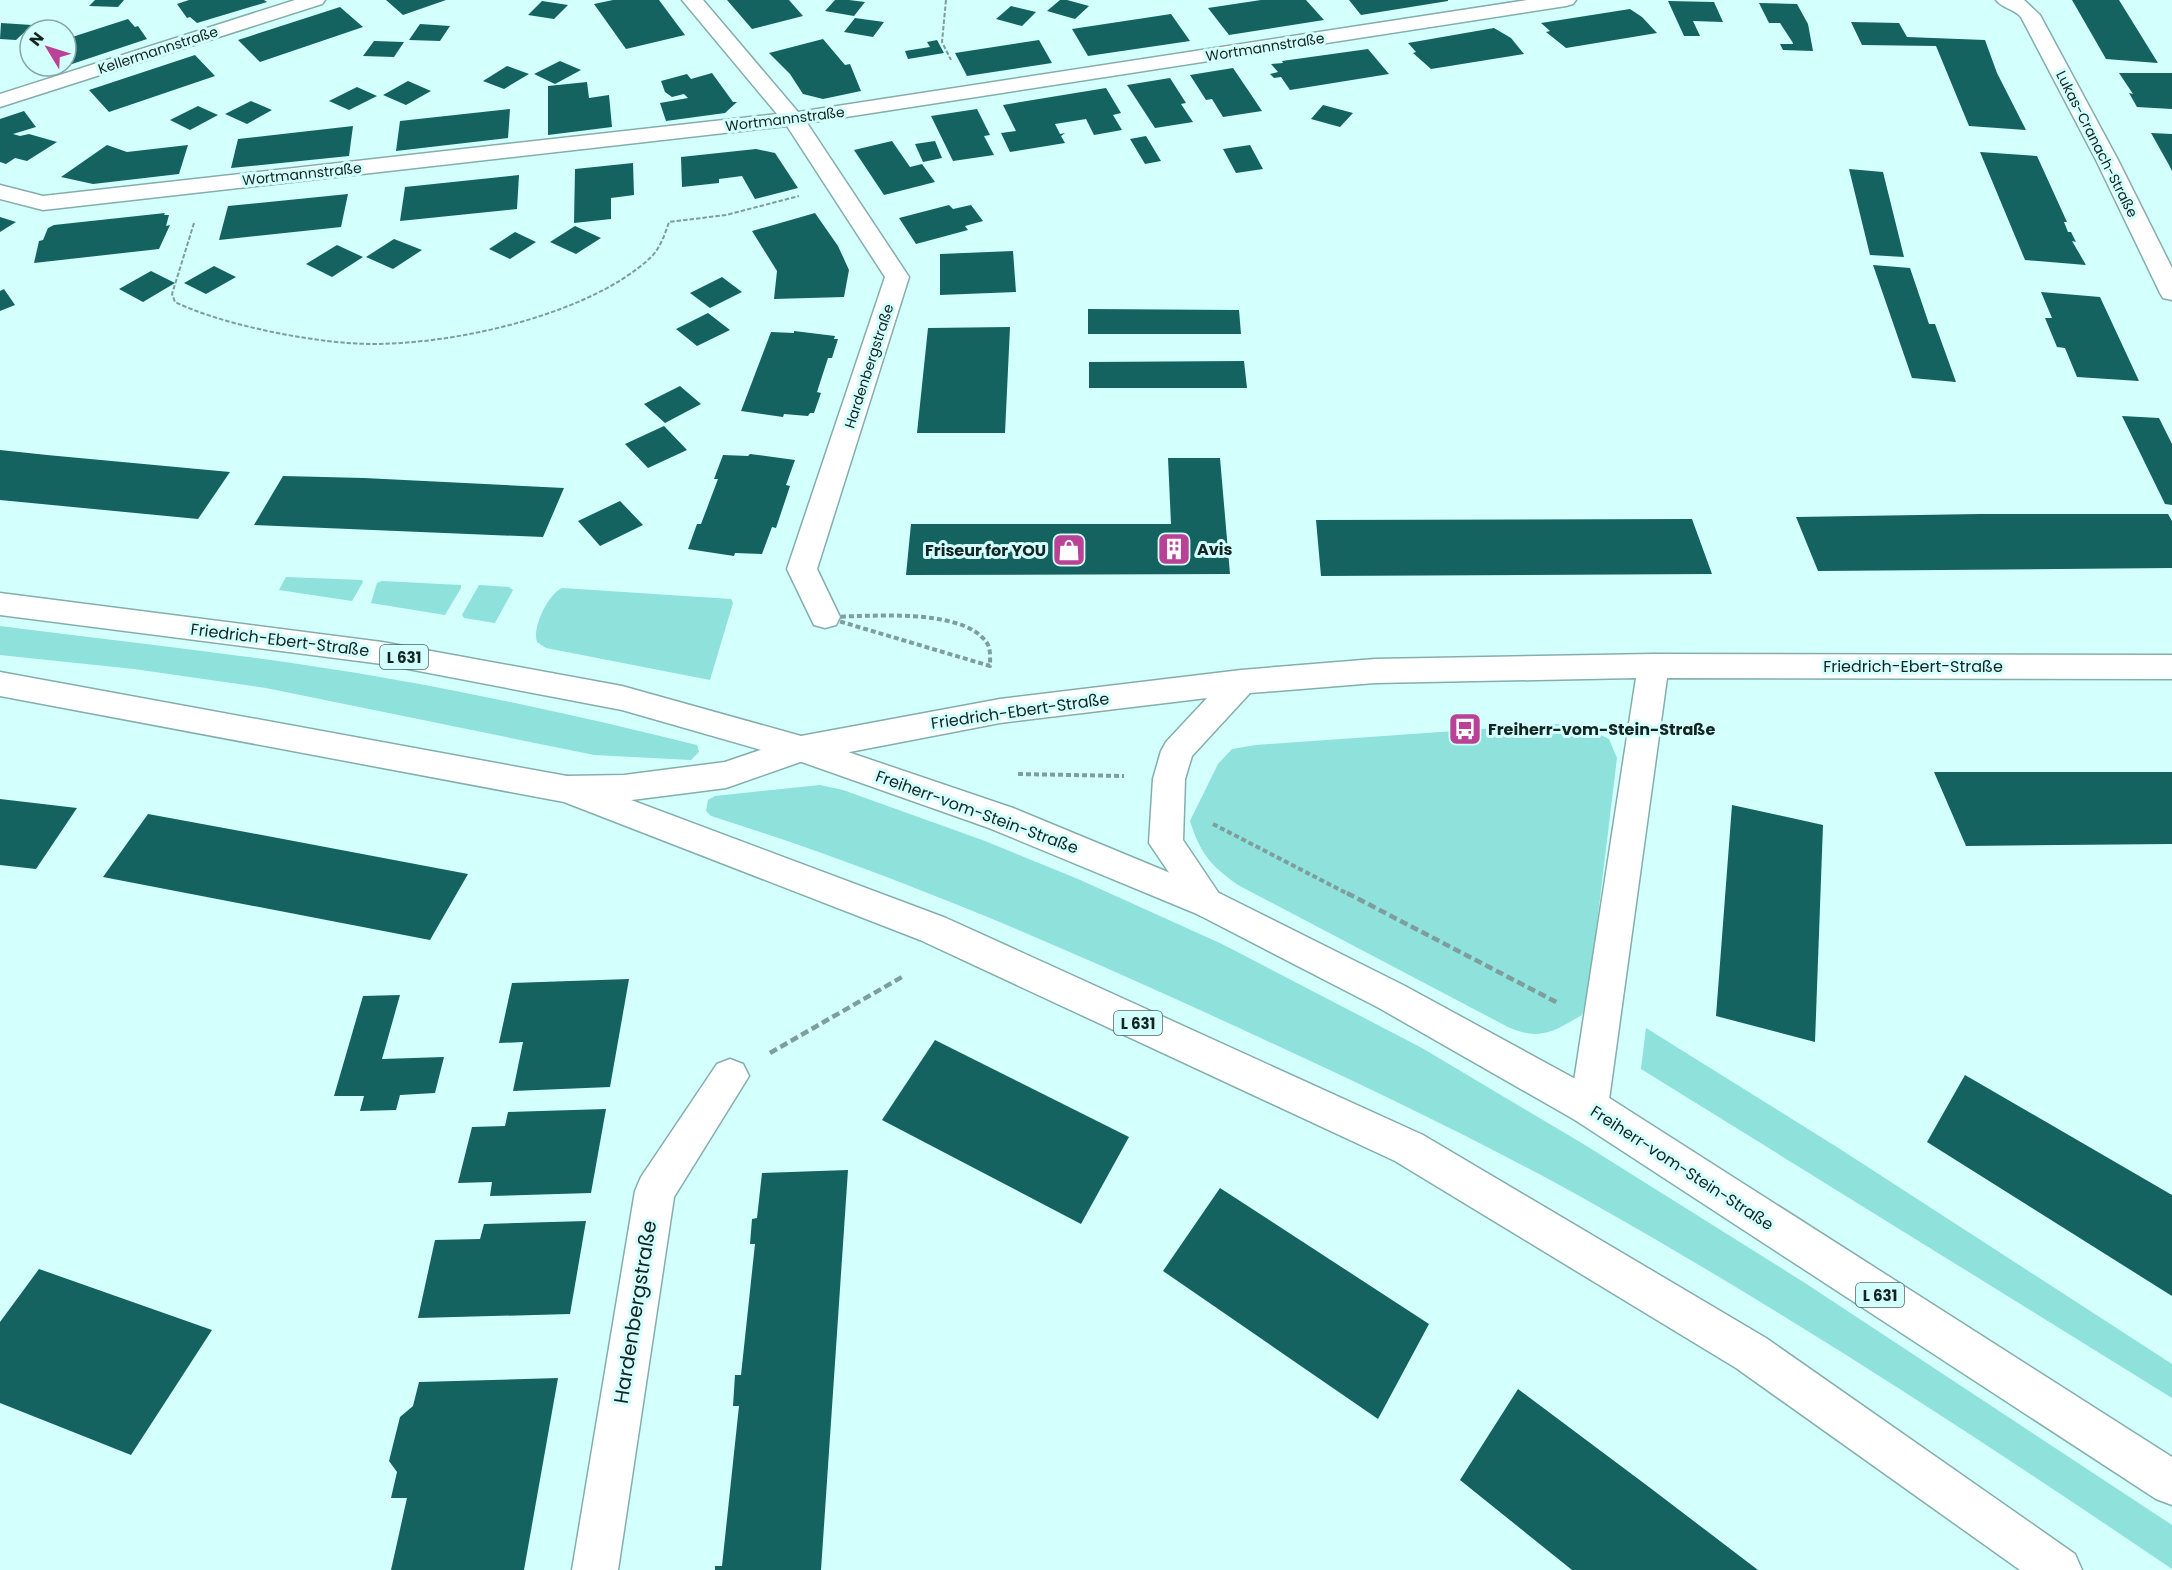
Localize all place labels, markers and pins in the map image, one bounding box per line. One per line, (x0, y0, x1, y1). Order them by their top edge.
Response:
building icon: Avis (1156, 531, 1192, 567)
shop icon: Friseur for YOU (1051, 532, 1087, 568)
place label: Avis (1197, 538, 1233, 561)
place label: Friseur for YOU (925, 539, 1046, 562)
bus stop icon: Freiherr-vom-Stein-Straße (1447, 711, 1483, 747)
place label: Freiherr-vom-Stein-Straße (1488, 718, 1715, 741)

